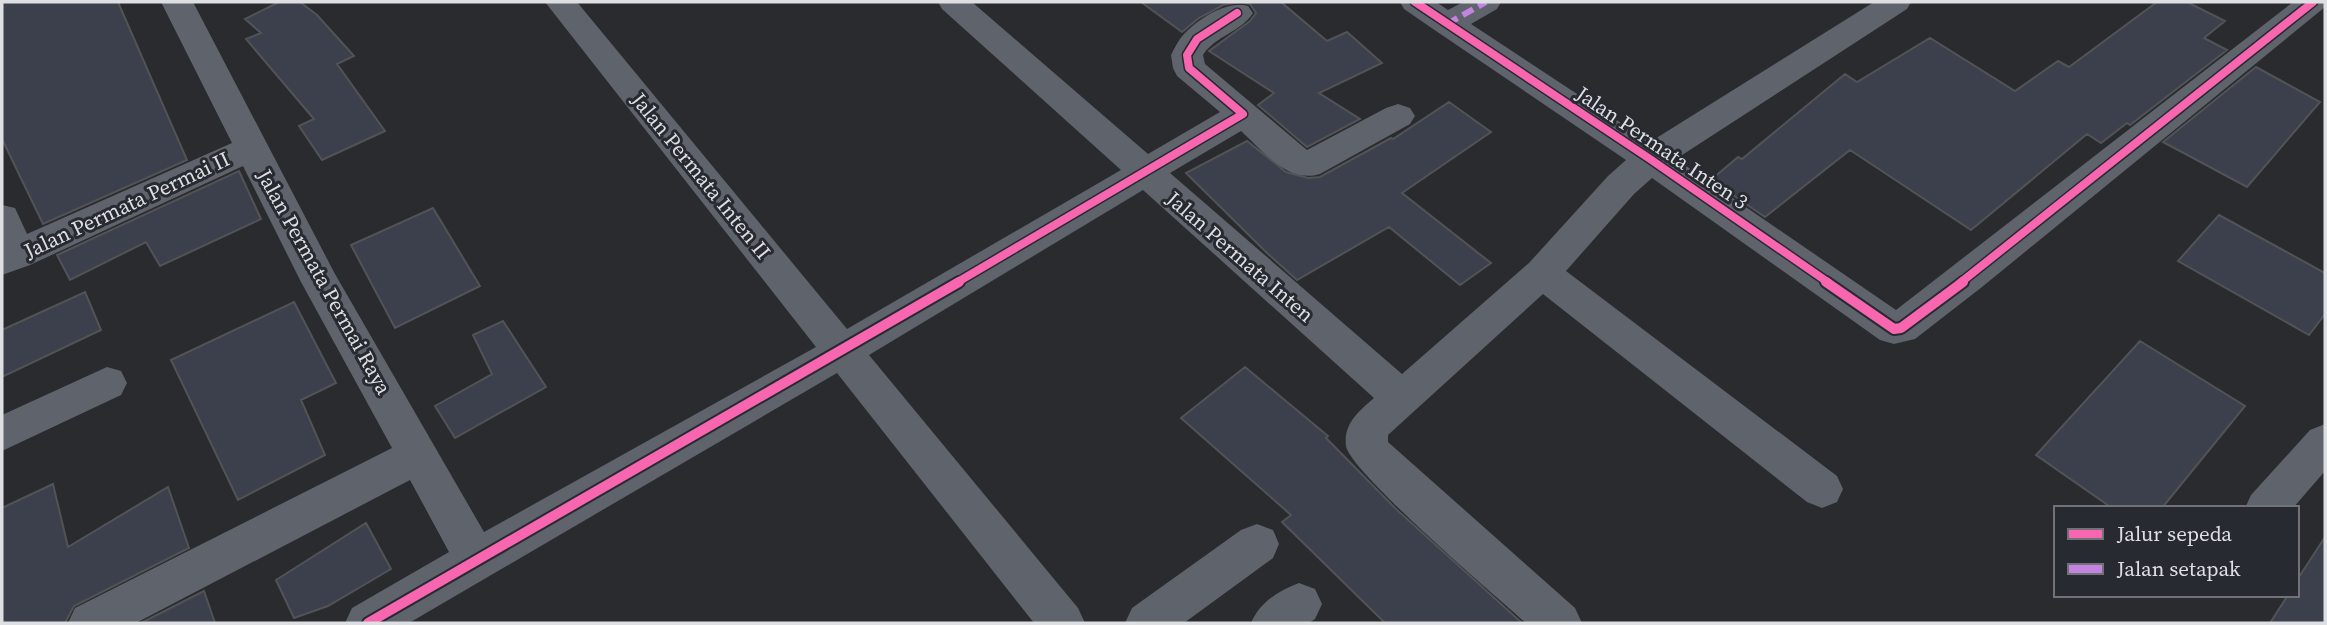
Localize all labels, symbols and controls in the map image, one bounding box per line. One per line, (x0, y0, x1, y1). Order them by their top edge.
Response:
street label: Jalan Permata Inten 3 (1570, 79, 1754, 216)
street label: Jalan Permata Inten II (624, 85, 778, 265)
street label: Jalan Permata Permai II (18, 144, 234, 265)
street label: Jalan Permata Permai Raya (250, 163, 399, 400)
street label: Jalan Permata Inten (1160, 184, 1320, 329)
legend (2054, 506, 2299, 597)
text: Jalur sepeda (2116, 519, 2232, 548)
text: Jalan setapak (2116, 554, 2241, 583)

